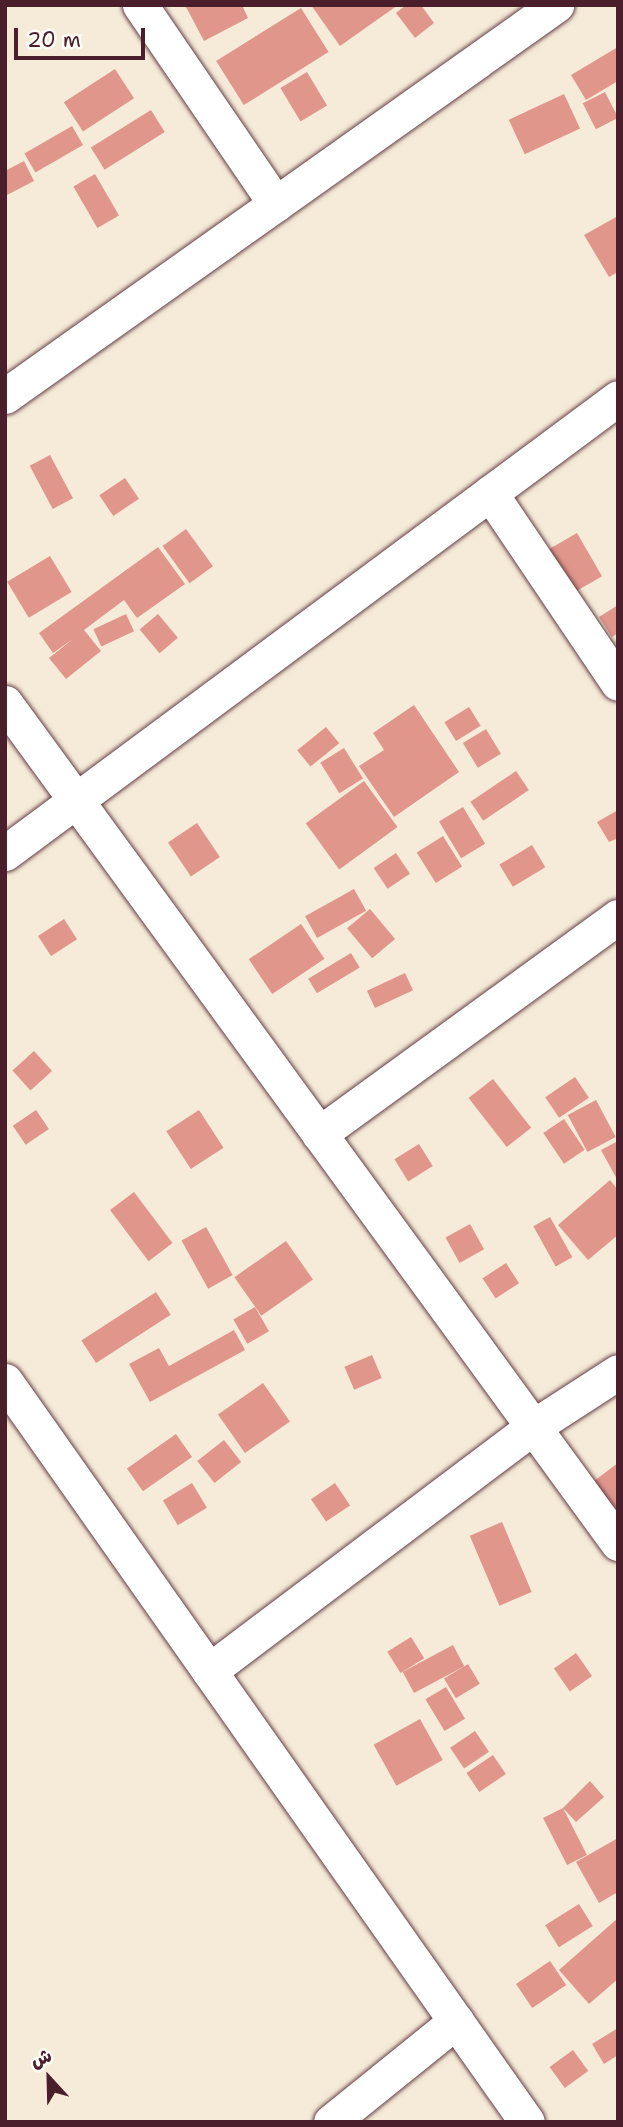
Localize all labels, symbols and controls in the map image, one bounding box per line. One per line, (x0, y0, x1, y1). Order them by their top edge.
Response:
scale bar (18, 14, 149, 58)
text: 20 m (27, 26, 81, 54)
north arrow (14, 2043, 84, 2113)
text: ش (27, 2043, 55, 2074)

